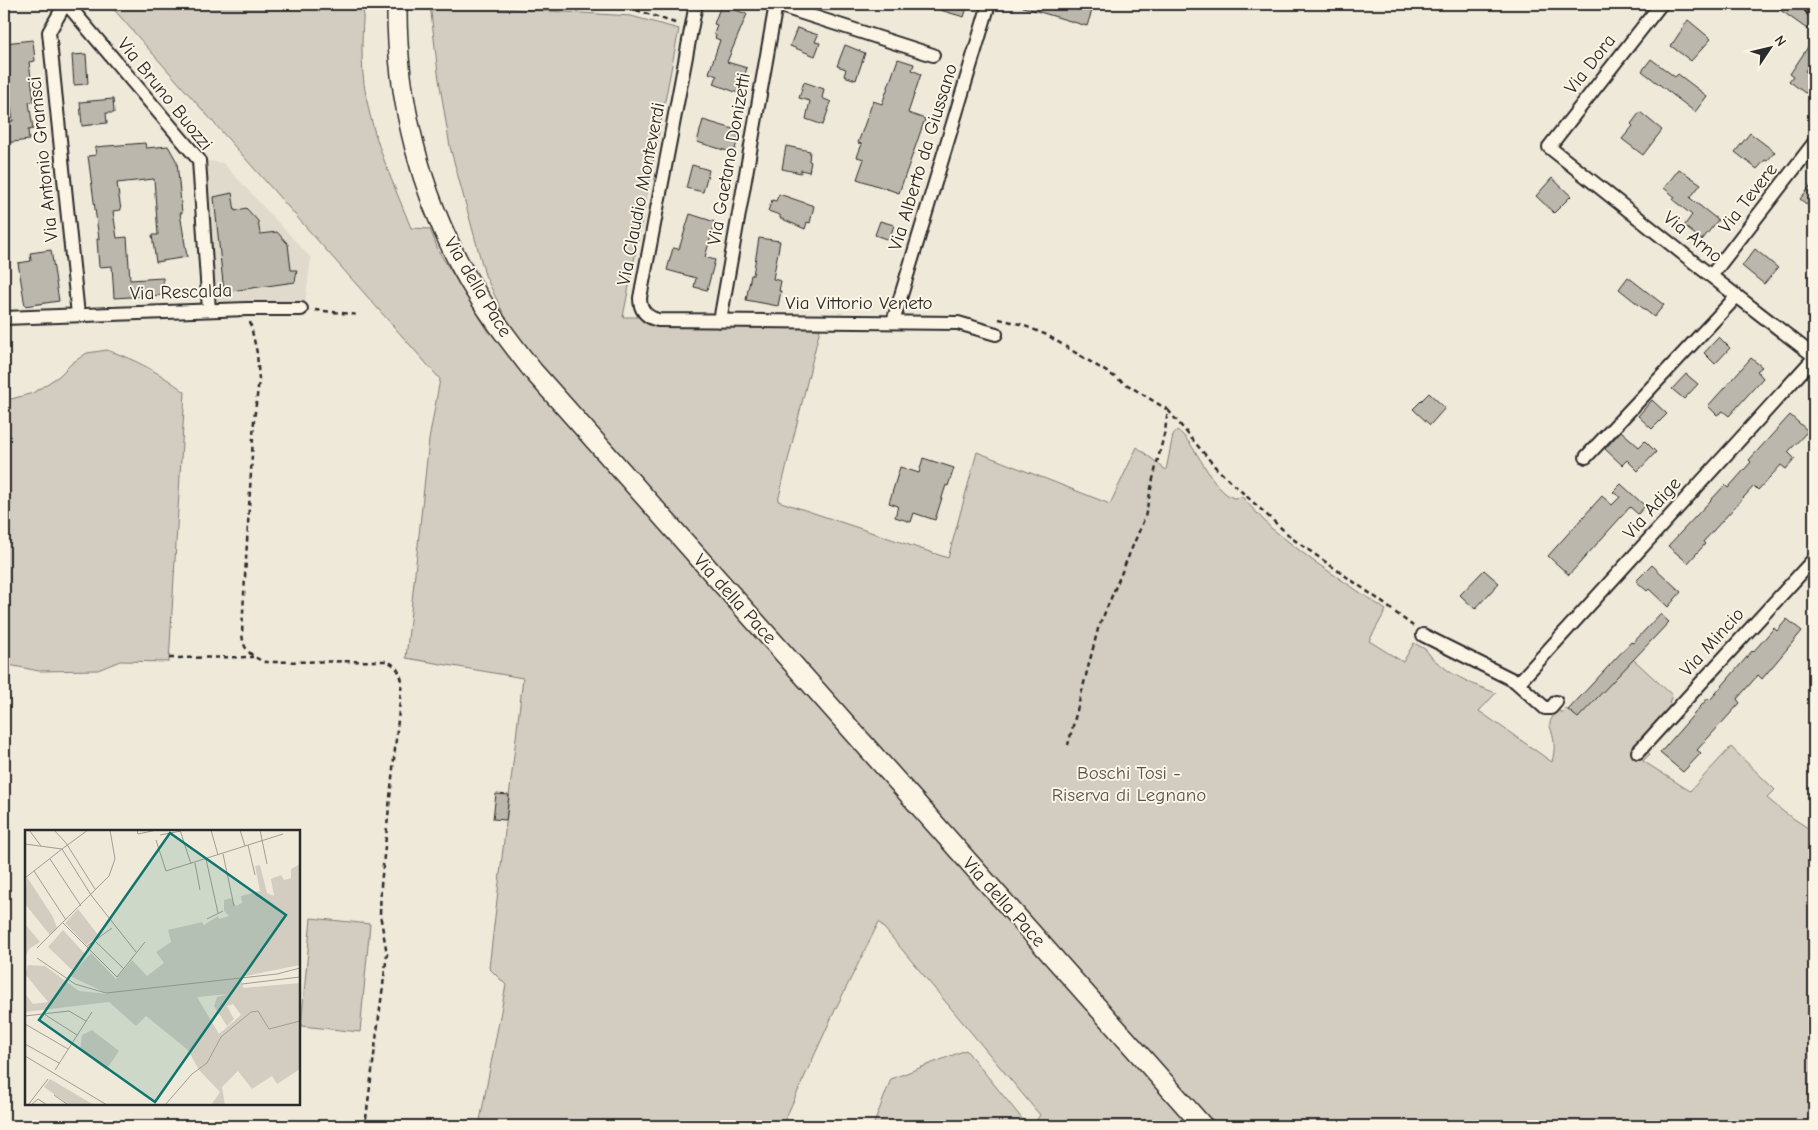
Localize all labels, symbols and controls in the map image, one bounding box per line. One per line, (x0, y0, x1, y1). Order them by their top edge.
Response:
north arrow (1746, 22, 1796, 72)
street label: Via Dora (1560, 30, 1620, 98)
text: N (1771, 32, 1790, 49)
street label: Via Bruno Buozzi (113, 33, 217, 155)
street label: Via Alberto da Giussano (884, 61, 962, 253)
street label: Via Gaetano Donizetti (703, 71, 755, 247)
street label: Via Antonio Gramsci (23, 75, 63, 243)
street label: Via Claudio Monteverdi (612, 101, 670, 287)
street label: Via Tevere (1714, 159, 1782, 237)
street label: Via Arno (1659, 206, 1727, 268)
street label: Via della Pace (439, 233, 517, 341)
street label: Via Rescalda (130, 279, 232, 305)
street label: Via Vittorio Veneto (785, 292, 933, 314)
street label: Via Adige (1619, 473, 1685, 543)
street label: Via della Pace (689, 550, 781, 648)
street label: Via Mincio (1675, 603, 1749, 681)
park label: Boschi Tosi - Riserva di Legnano (1052, 762, 1206, 806)
inset map (25, 830, 300, 1105)
street label: Via della Pace (958, 853, 1050, 951)

